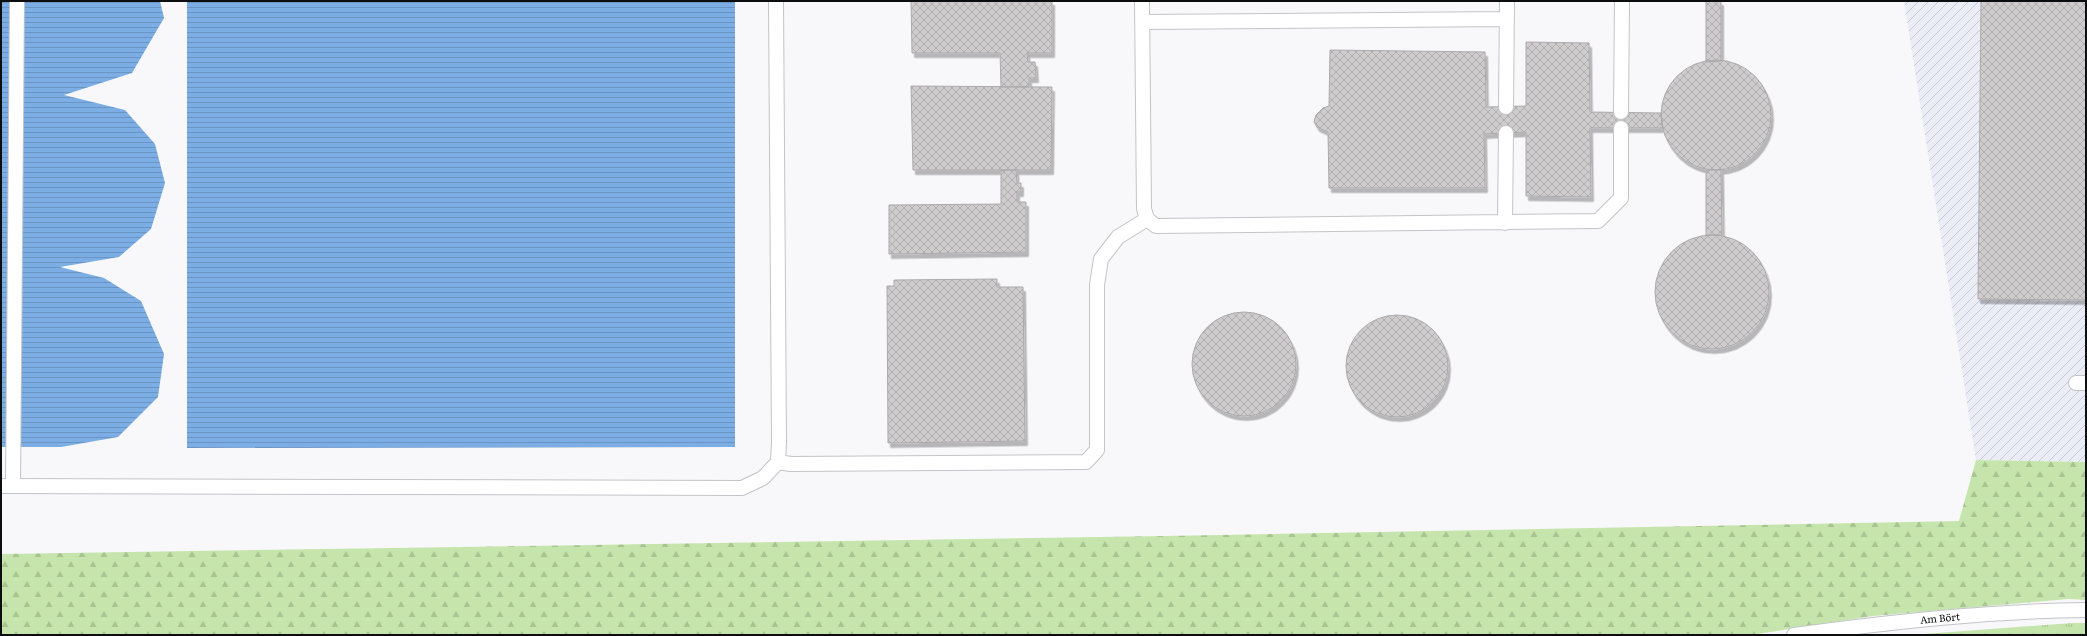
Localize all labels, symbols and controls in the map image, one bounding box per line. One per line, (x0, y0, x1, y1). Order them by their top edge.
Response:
street label: Am Bört (1919, 608, 1961, 627)

